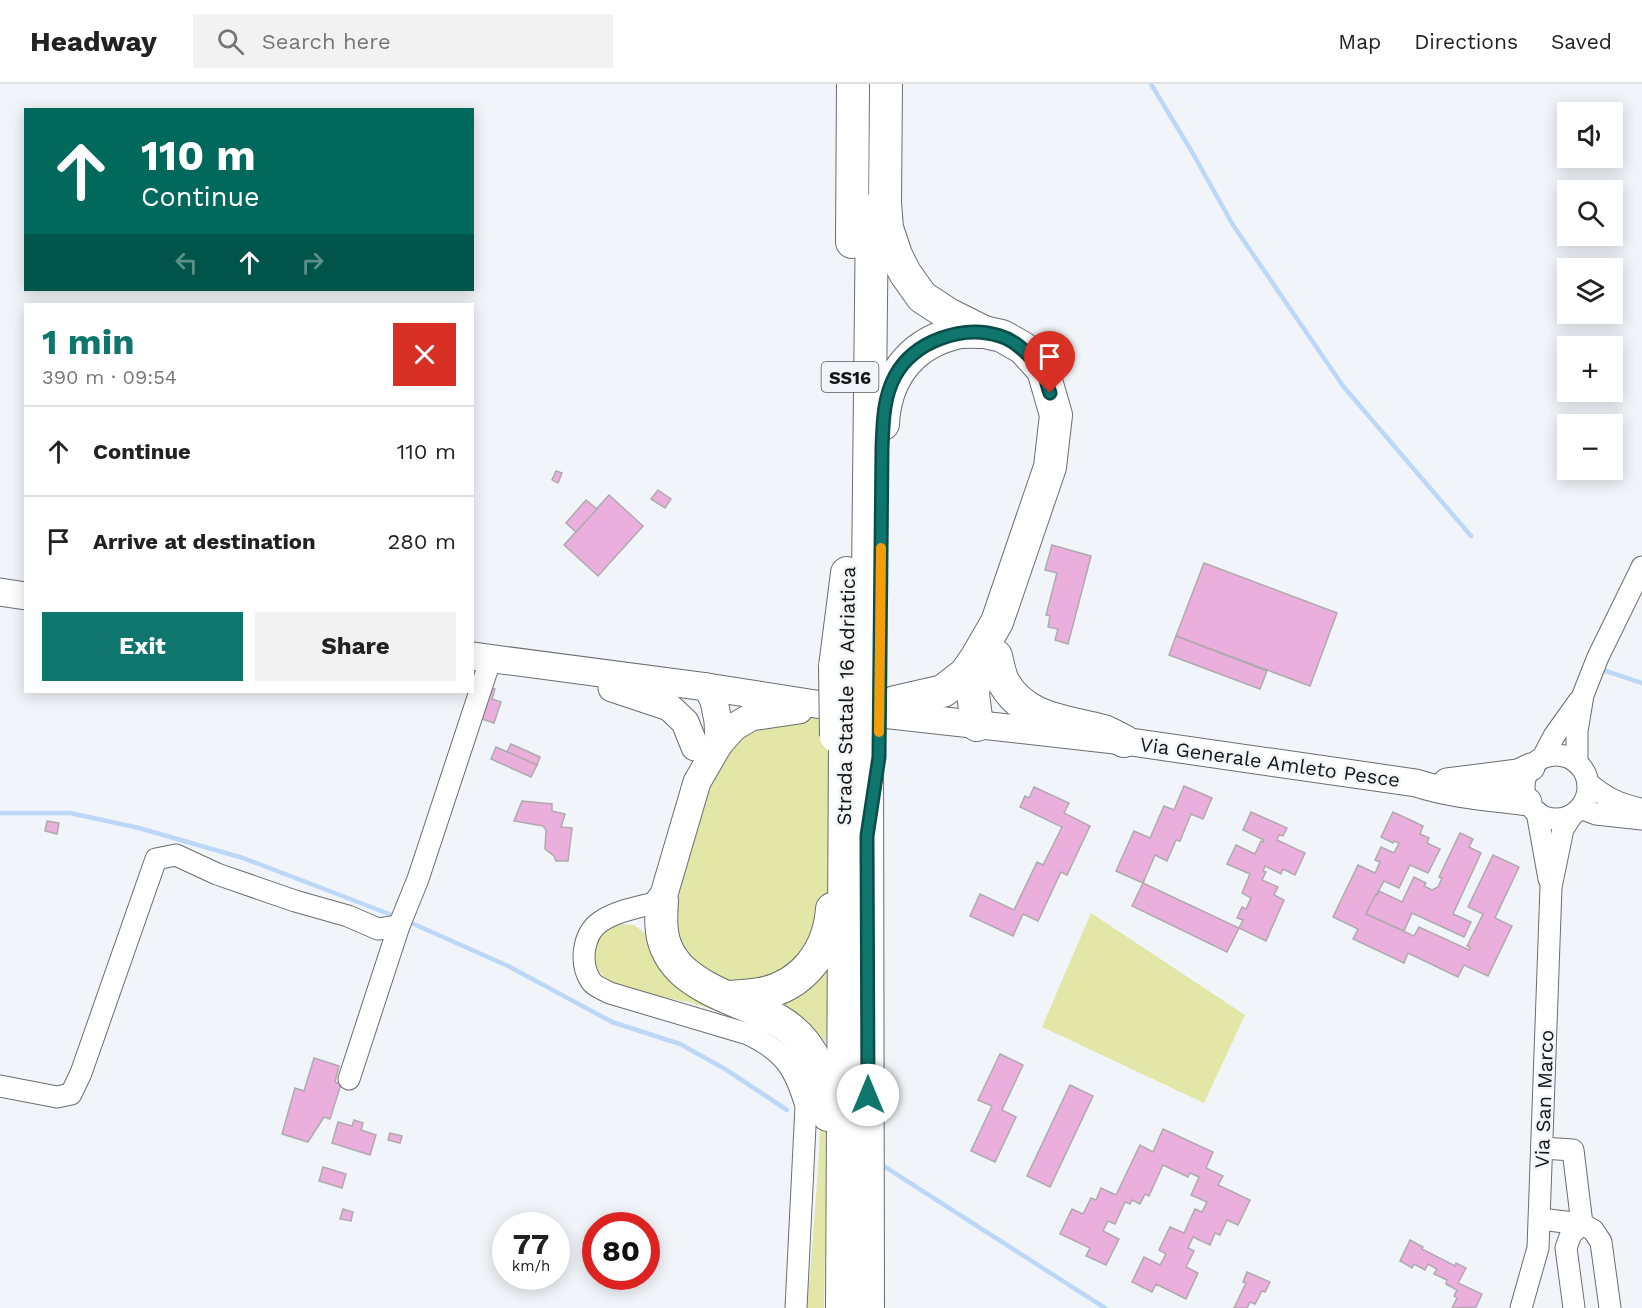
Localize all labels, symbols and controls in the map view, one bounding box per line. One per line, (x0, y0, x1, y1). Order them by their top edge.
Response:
search box (193, 14, 613, 68)
text: Headway (30, 25, 157, 58)
icon: search (214, 25, 247, 58)
text: Search here (262, 29, 391, 54)
text: Map (1338, 29, 1381, 54)
text: Directions (1414, 29, 1518, 54)
text: Saved (1551, 29, 1612, 54)
map controls (1557, 102, 1623, 480)
button: sound (1557, 102, 1623, 168)
text: 110 m (141, 131, 256, 180)
icon: ahead (42, 132, 120, 210)
button: search (1557, 180, 1623, 246)
text: Continue (141, 181, 260, 213)
icon: left (170, 246, 203, 279)
icon: ahead (233, 246, 266, 279)
icon: right (296, 246, 329, 279)
button: layers (1557, 258, 1623, 324)
text: 1 min (42, 321, 134, 363)
button: close (393, 323, 456, 386)
pin (1024, 331, 1075, 393)
button: + (1557, 336, 1623, 402)
icon: arrive (1033, 340, 1066, 373)
road number: SS16 (822, 362, 878, 392)
text: 390 m · 09:54 (42, 365, 177, 389)
button: − (1557, 414, 1623, 480)
icon: ahead (42, 435, 75, 468)
text: Continue (93, 439, 191, 464)
text: 110 m (397, 439, 456, 464)
icon: arrive (42, 525, 75, 558)
text: Arrive at destination (93, 529, 316, 554)
text: 280 m (387, 529, 456, 554)
street label: Strada Statale 16 Adriatica (832, 566, 860, 826)
button: Exit (42, 612, 243, 681)
button: Share (255, 612, 456, 681)
street label: Via Generale Amleto Pesce (1138, 732, 1402, 792)
street label: Via San Marco (1530, 1029, 1558, 1169)
position arrow (836, 1063, 900, 1127)
speed limit sign: 80 (582, 1212, 660, 1290)
text: 77 (513, 1226, 549, 1261)
text: km/h (512, 1257, 550, 1275)

